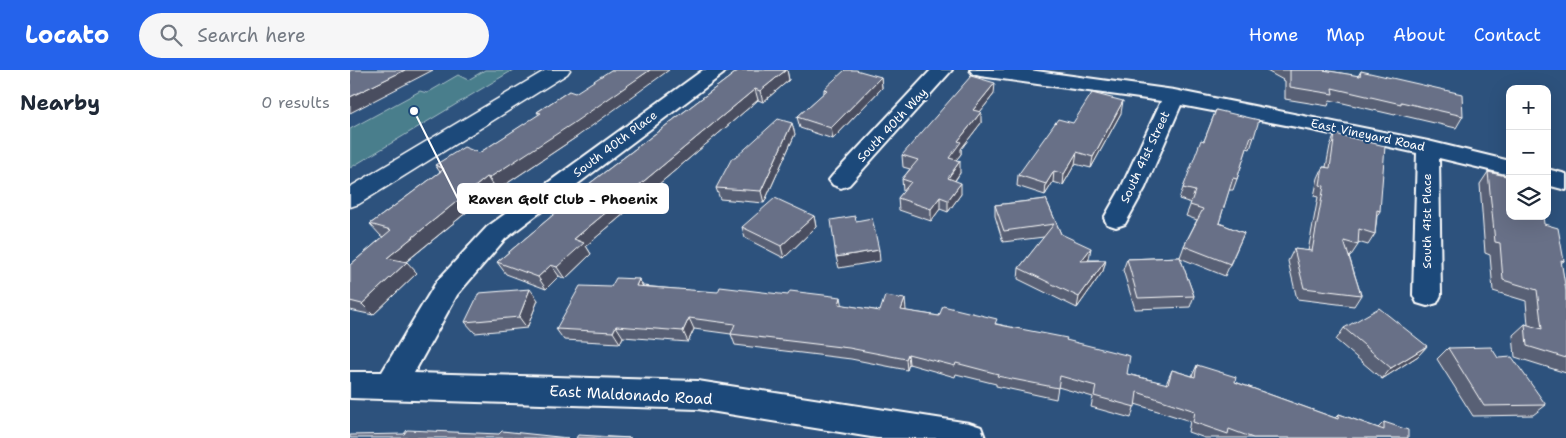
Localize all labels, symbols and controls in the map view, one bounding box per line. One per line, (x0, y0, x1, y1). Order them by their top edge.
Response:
search box (139, 13, 489, 58)
text: Locato (25, 19, 109, 51)
icon: search (157, 21, 185, 49)
text: Search here (197, 23, 306, 48)
text: Home (1249, 23, 1298, 47)
text: Map (1326, 23, 1365, 47)
text: About (1393, 23, 1446, 47)
text: Contact (1474, 23, 1541, 47)
street label: South 40th Way (853, 84, 931, 166)
map controls (1506, 85, 1551, 220)
button: + (1506, 85, 1551, 130)
text: Nearby (20, 89, 100, 117)
text: 0 results (261, 92, 330, 113)
street label: South 40th Place (570, 107, 660, 181)
street label: South 41st Street (1117, 108, 1173, 206)
street label: East Vineyard Road (1310, 115, 1427, 155)
button: − (1506, 130, 1551, 175)
street label: South 41st Place (1419, 173, 1435, 269)
button: layers (1506, 175, 1551, 220)
callout: Raven Golf Club - Phoenix (458, 184, 668, 213)
text: Raven Golf Club - Phoenix (468, 190, 658, 208)
street label: East Maldonado Road (549, 381, 713, 409)

